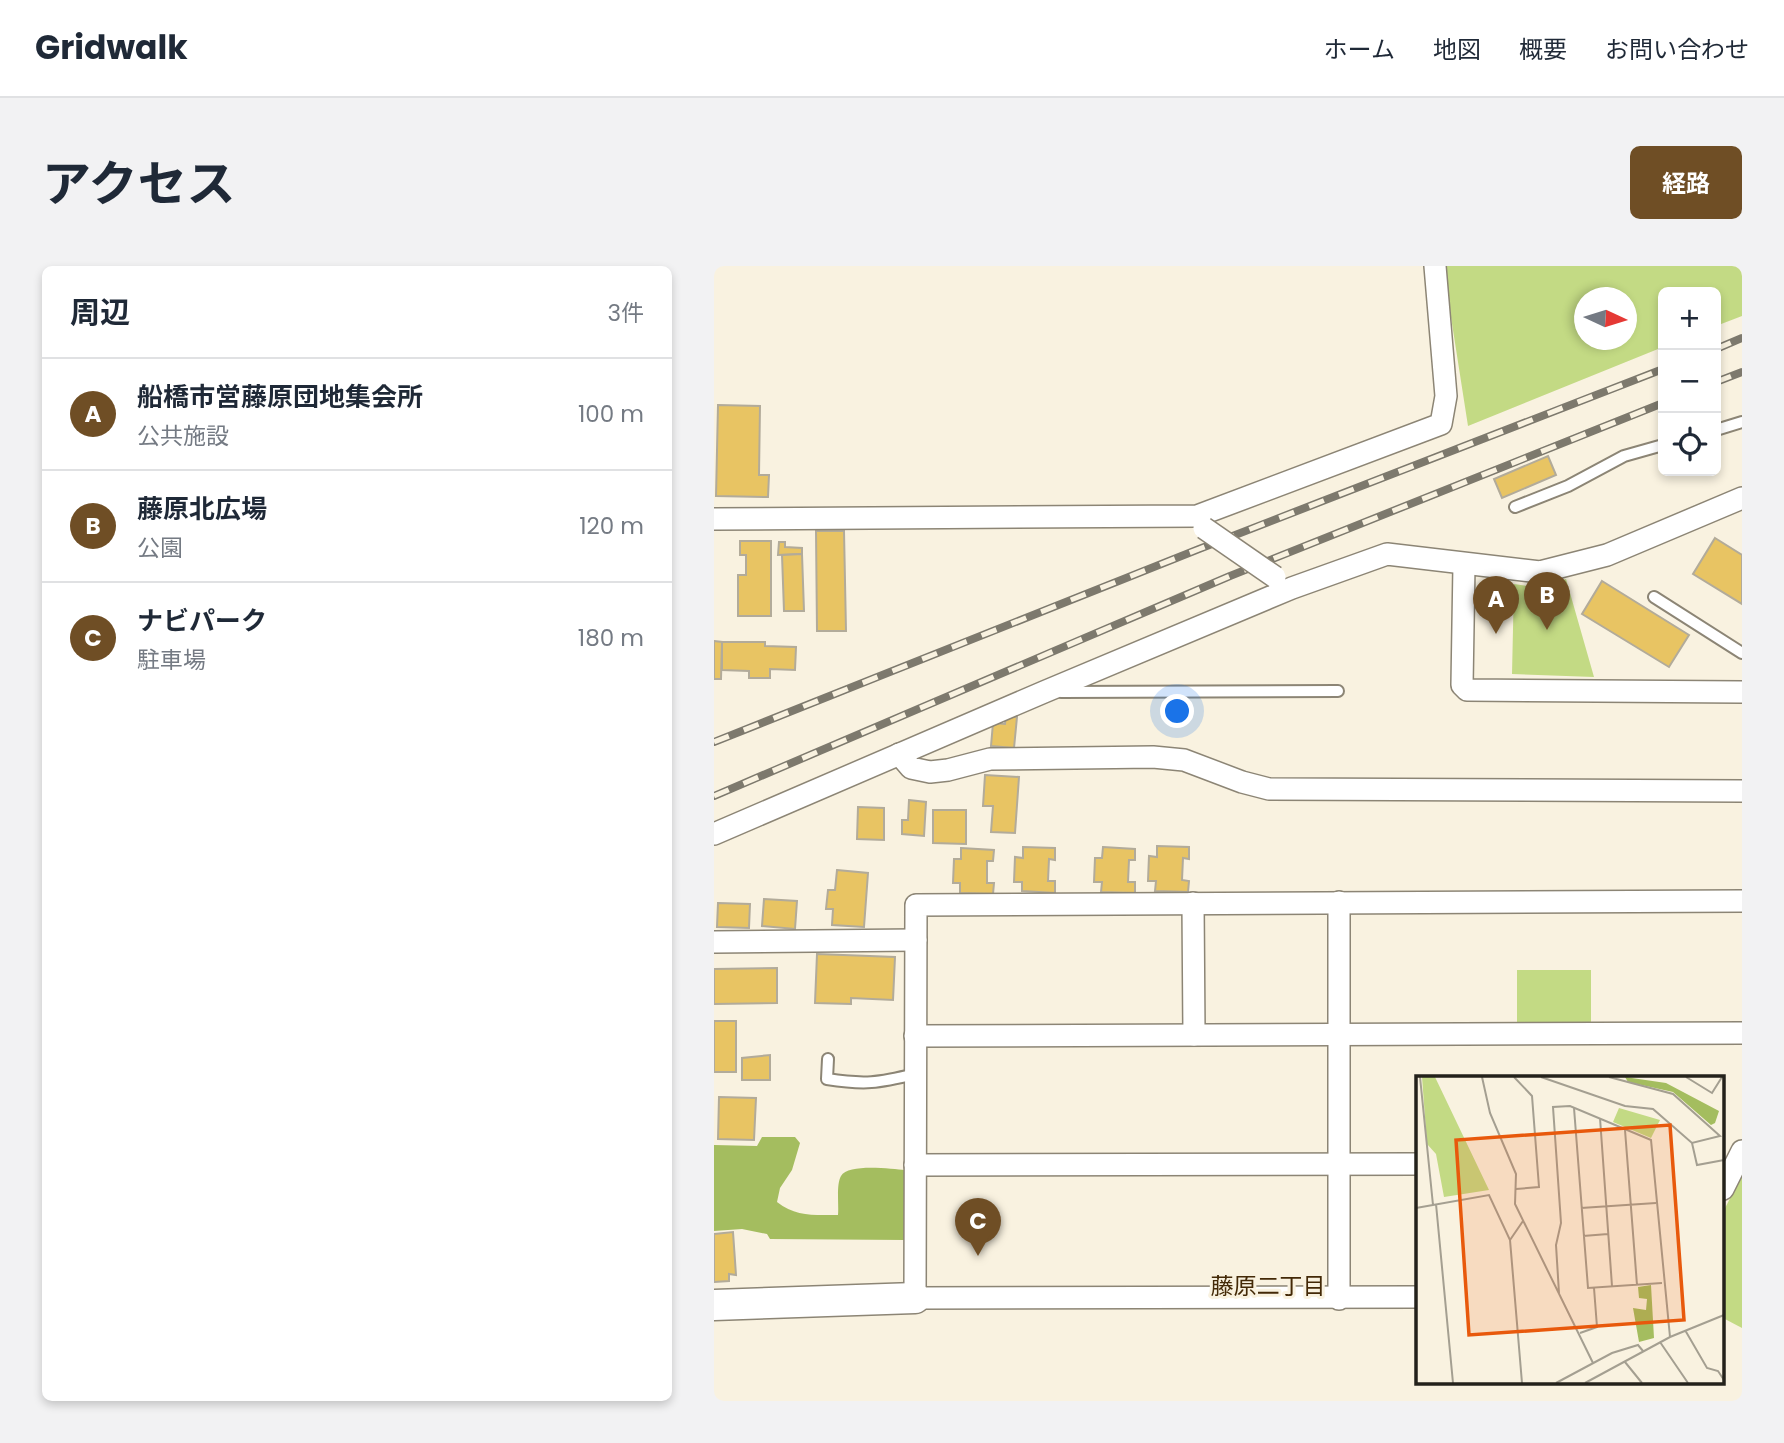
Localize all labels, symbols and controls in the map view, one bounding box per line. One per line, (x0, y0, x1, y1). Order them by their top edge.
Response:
text: Gridwalk (35, 24, 188, 71)
text: ホーム (1324, 33, 1395, 66)
text: 地図 (1433, 33, 1481, 66)
text: 概要 (1519, 33, 1567, 66)
text: お問い合わせ (1605, 33, 1749, 66)
button: 経路 (1630, 146, 1742, 219)
text: アクセス (42, 150, 236, 218)
north arrow (1574, 287, 1637, 350)
map controls (1658, 287, 1721, 476)
button: + (1658, 287, 1721, 350)
text: 周辺 (70, 291, 130, 334)
text: 3件 (607, 297, 644, 329)
button: − (1658, 350, 1721, 413)
text: 船橋市営藤原団地集会所 (137, 379, 423, 415)
text: A (85, 398, 101, 430)
text: 100 m (578, 398, 644, 430)
button: locate (1658, 413, 1721, 476)
text: 公共施設 (137, 420, 229, 452)
text: 藤原北広場 (137, 491, 267, 527)
text: B (85, 510, 101, 542)
text: 120 m (579, 510, 644, 542)
text: 公園 (137, 532, 183, 564)
pin: B (1524, 572, 1570, 630)
pin: A (1473, 576, 1519, 634)
text: ナビパーク (137, 603, 267, 639)
text: C (84, 622, 102, 654)
text: 180 m (578, 622, 644, 654)
text: 駐車場 (137, 644, 206, 676)
your location (1160, 694, 1194, 728)
inset map (1416, 1076, 1724, 1384)
pin: C (955, 1198, 1001, 1256)
district label: 藤原二丁目 (1211, 1270, 1326, 1302)

